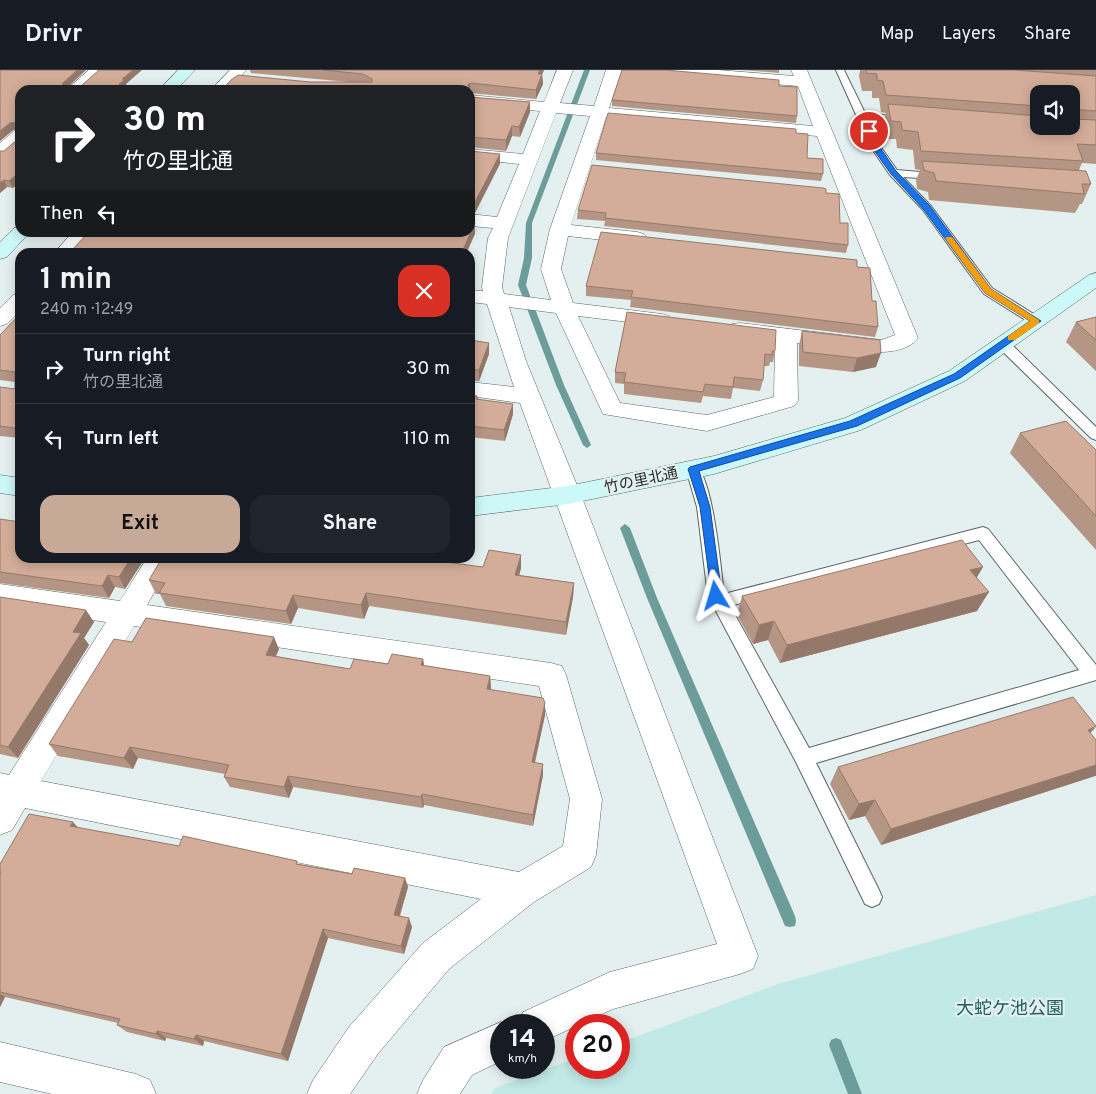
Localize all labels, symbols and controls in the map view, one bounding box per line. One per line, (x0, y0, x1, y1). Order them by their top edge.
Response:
text: Drivr (25, 20, 82, 50)
text: Map (880, 23, 914, 46)
text: Layers (942, 23, 996, 46)
text: Share (1024, 23, 1071, 46)
map controls (1030, 85, 1080, 135)
button: sound (1030, 85, 1080, 135)
text: 30 m (123, 99, 206, 143)
icon: right (40, 105, 105, 170)
pin (848, 110, 890, 152)
icon: arrive (855, 117, 883, 145)
text: 竹の里北通 (123, 149, 233, 176)
icon: left (93, 200, 121, 228)
text: Then (40, 202, 83, 226)
text: 1 min (40, 262, 112, 299)
button: close (398, 265, 450, 317)
text: 240 m · 12:49 (40, 300, 133, 320)
text: Turn right (83, 344, 171, 368)
icon: right (40, 355, 68, 383)
text: 30 m (406, 357, 450, 381)
text: 竹の里北通 (83, 373, 163, 393)
icon: left (40, 425, 68, 453)
text: Turn left (83, 427, 159, 451)
text: 110 m (403, 427, 450, 451)
street label: 竹の里北通 (602, 463, 680, 499)
button: Exit (40, 495, 240, 553)
button: Share (250, 495, 450, 553)
position arrow (689, 569, 741, 621)
park label: 大蛇ケ池公園 (956, 998, 1064, 1021)
speed limit sign: 20 (565, 1014, 630, 1079)
text: 14 (509, 1024, 536, 1056)
text: km/h (508, 1051, 537, 1067)

